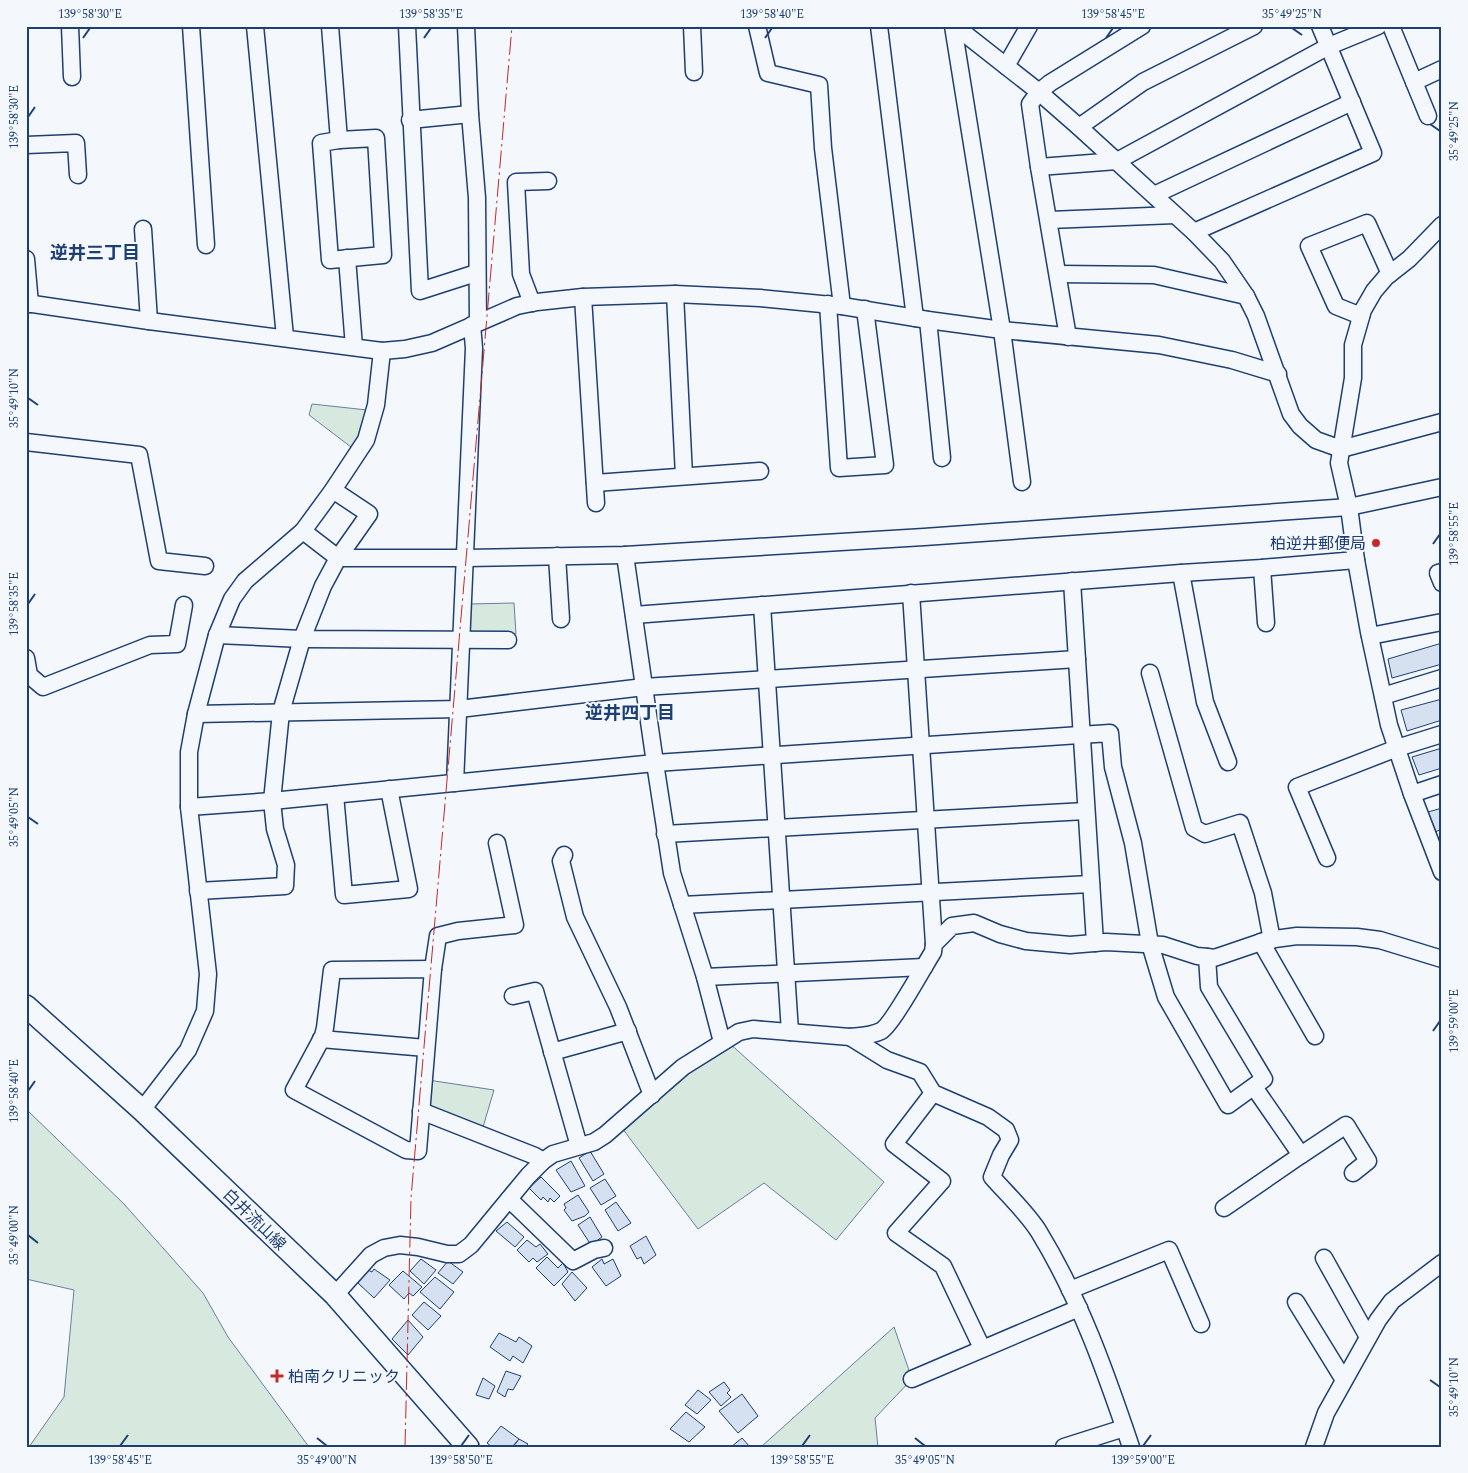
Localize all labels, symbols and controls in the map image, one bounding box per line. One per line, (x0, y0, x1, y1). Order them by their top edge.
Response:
text: 139°58'30"E (58, 5, 122, 24)
text: 139°58'35"E (399, 5, 463, 24)
text: 139°58'40"E (740, 5, 804, 24)
text: 139°58'45"E (1081, 5, 1145, 24)
text: 35°49'25"N (1262, 5, 1322, 24)
text: 139°58'30"E (5, 85, 24, 149)
text: 35°49'25"N (1445, 101, 1464, 161)
district label: 逆井三丁目 (50, 240, 140, 267)
text: 35°49'10"N (5, 368, 24, 428)
text: 139°58'55"E (1445, 502, 1464, 566)
place label: 柏逆井郵便局 (1270, 532, 1366, 556)
marker: 柏逆井郵便局 (1370, 537, 1382, 549)
text: 139°58'35"E (5, 572, 24, 636)
district label: 逆井四丁目 (585, 700, 675, 727)
text: 35°49'05"N (5, 787, 24, 847)
text: 139°59'00"E (1445, 989, 1464, 1053)
text: 139°58'40"E (5, 1059, 24, 1123)
street label: 白井流山線 (217, 1183, 291, 1256)
text: 35°49'00"N (5, 1205, 24, 1265)
text: 35°49'10"N (1445, 1357, 1464, 1417)
place label: 柏南クリニック (288, 1365, 400, 1389)
marker: 柏南クリニック (270, 1369, 284, 1383)
text: 139°58'45"E (88, 1451, 152, 1470)
text: 35°49'00"N (297, 1451, 357, 1470)
text: 139°58'50"E (429, 1451, 493, 1470)
text: 139°58'55"E (770, 1451, 834, 1470)
text: 35°49'05"N (895, 1451, 955, 1470)
text: 139°59'00"E (1111, 1451, 1175, 1470)

